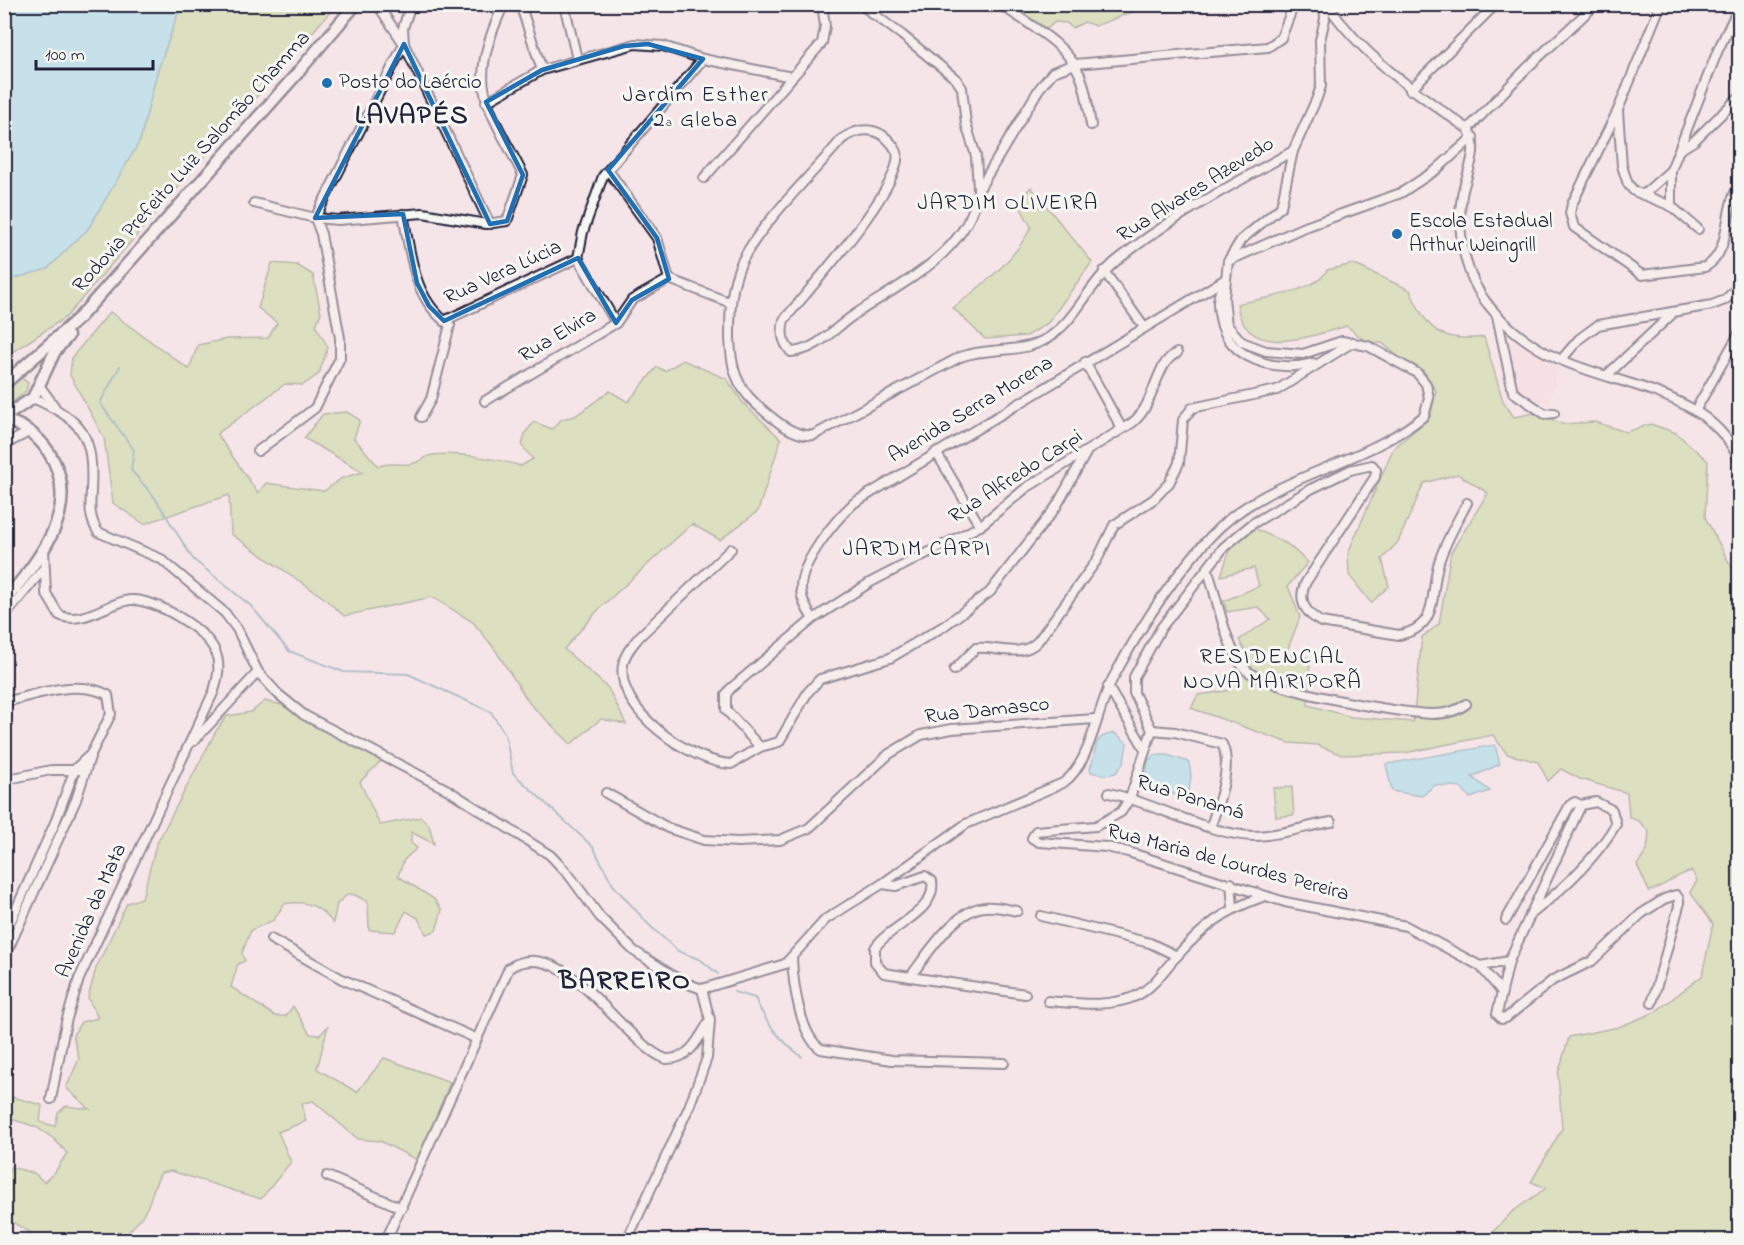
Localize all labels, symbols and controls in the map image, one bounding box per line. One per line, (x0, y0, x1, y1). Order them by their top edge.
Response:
street label: Rodovia Prefeito Luiz Salomão Chamma (66, 24, 318, 300)
scale bar (36, 33, 153, 71)
text: 100 m (45, 43, 85, 69)
place label: Posto do Laércio (339, 68, 482, 98)
marker: Posto do Laércio (320, 76, 334, 90)
district label: Jardim Esther 2ª Gleba (623, 80, 769, 137)
district label: LAVAPÉS (355, 97, 469, 136)
street label: Rua Alvares Azevedo (1112, 130, 1280, 250)
district label: JARDIM OLIVEIRA (917, 188, 1099, 220)
place label: Escola Estadual Arthur Weingrill (1409, 207, 1553, 263)
marker: Escola Estadual Arthur Weingrill (1390, 227, 1404, 241)
street label: Rua Vera Lúcia (439, 233, 567, 313)
street label: Rua Elvira (513, 301, 603, 371)
street label: Avenida Serra Morena (883, 349, 1059, 471)
street label: Rua Alfredo Carpi (943, 422, 1089, 532)
district label: JARDIM CARPI (842, 534, 992, 566)
district label: RESIDENCIAL NOVA MAIRIPORÃ (1183, 642, 1361, 699)
street label: Rua Damasco (923, 690, 1051, 732)
street label: Rua Panamá (1133, 767, 1248, 829)
street label: Rua Maria de Lourdes Pereira (1104, 816, 1352, 910)
street label: Avenida da Mata (49, 839, 135, 983)
district label: BARREIRO (557, 962, 691, 1001)

